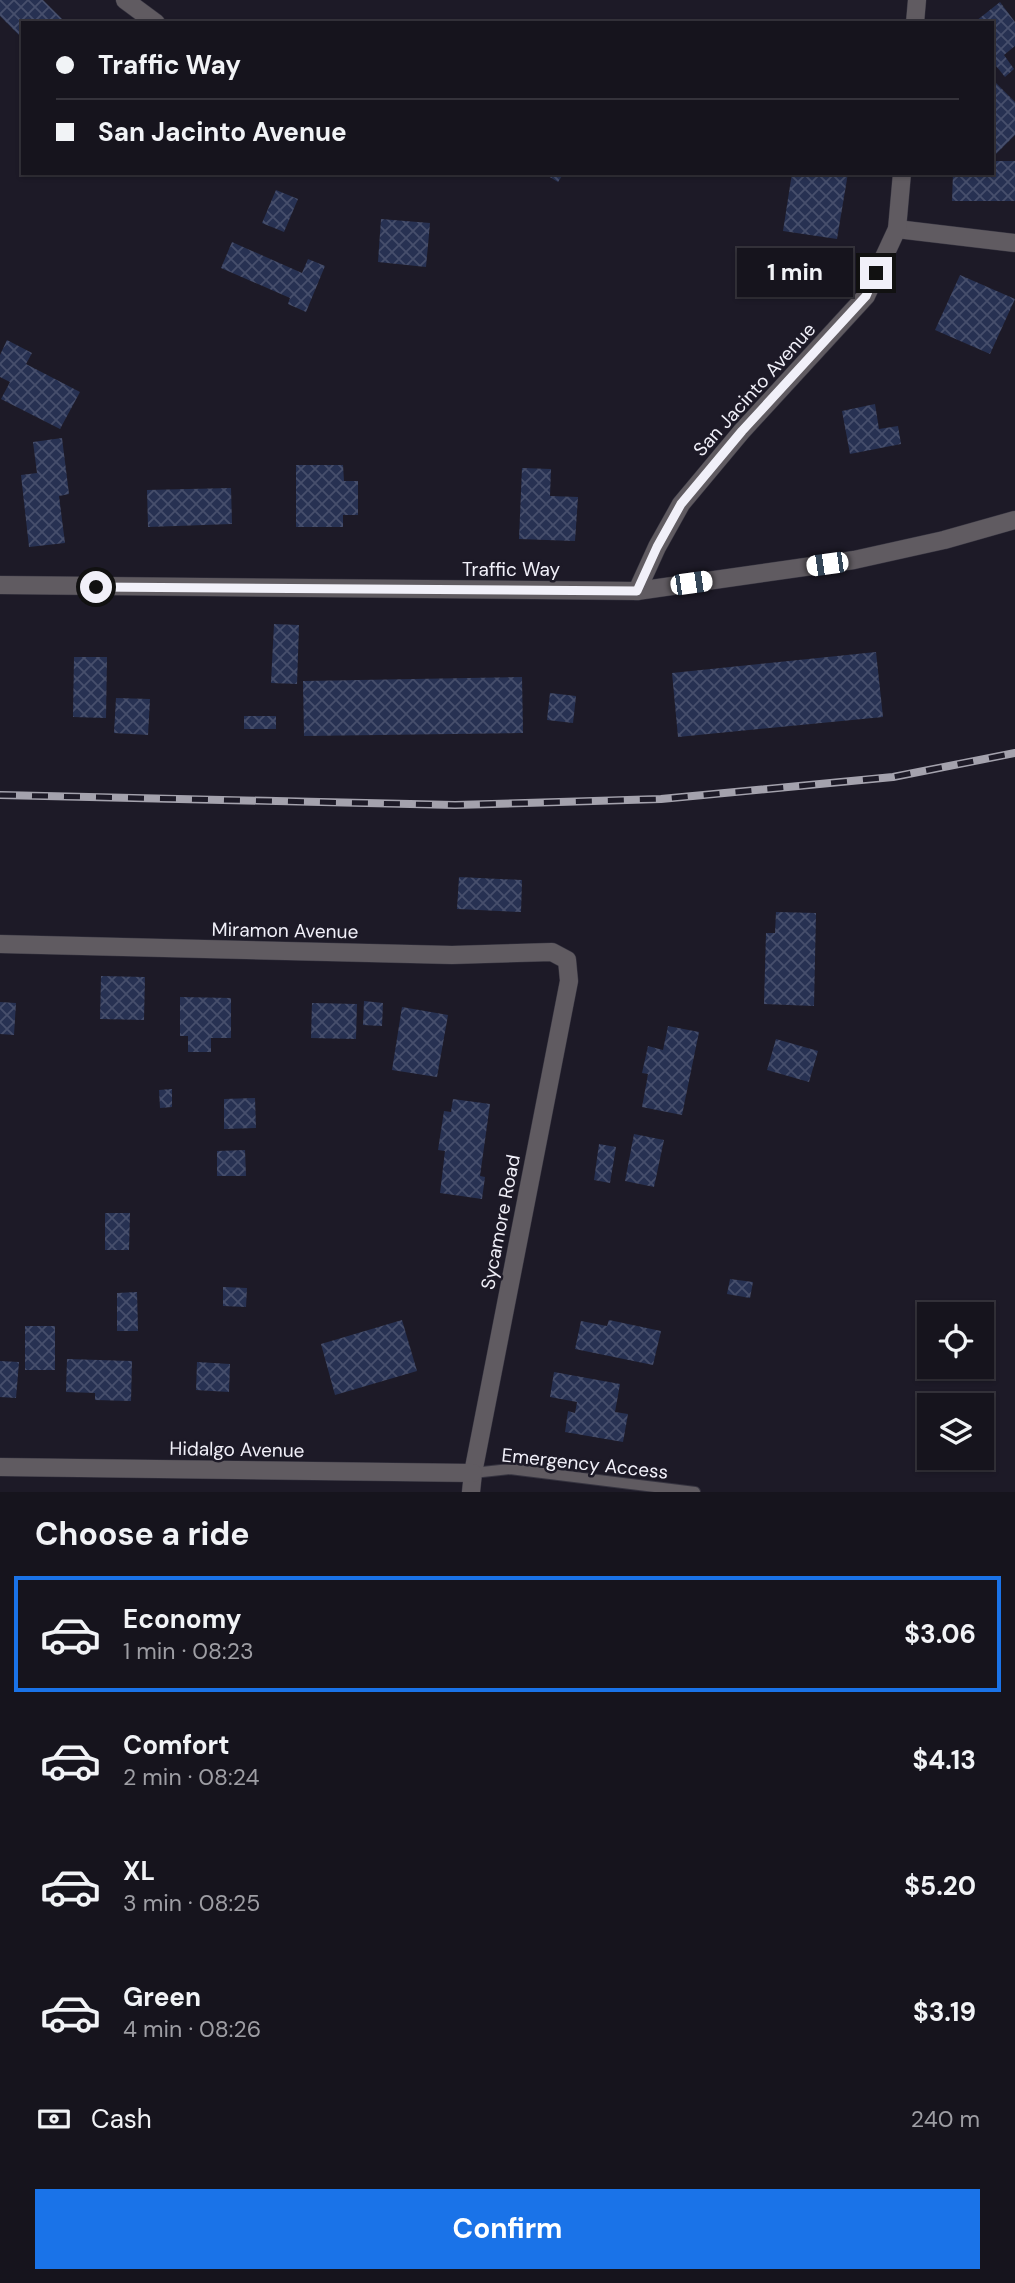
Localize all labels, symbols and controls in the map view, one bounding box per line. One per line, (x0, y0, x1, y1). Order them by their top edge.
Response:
text: Traffic Way (98, 48, 241, 82)
text: San Jacinto Avenue (98, 115, 347, 149)
callout: 1 min (736, 248, 852, 298)
text: 1 min (767, 257, 823, 287)
route end (860, 257, 892, 289)
street label: San Jacinto Avenue (688, 317, 821, 461)
car (805, 551, 850, 577)
street label: Traffic Way (462, 557, 560, 582)
car (669, 570, 714, 596)
route start (80, 571, 112, 603)
street label: Miramon Avenue (211, 917, 359, 944)
street label: Sycamore Road (475, 1153, 526, 1292)
map controls (917, 1302, 994, 1470)
button: locate (917, 1302, 994, 1379)
button: layers (917, 1393, 994, 1470)
street label: Hidalgo Avenue (169, 1436, 305, 1463)
street label: Emergency Access (500, 1442, 669, 1485)
text: Choose a ride (35, 1513, 250, 1555)
text: Economy (123, 1602, 241, 1636)
icon: car (39, 1603, 102, 1666)
text: $3.06 (904, 1617, 976, 1651)
text: 1 min · 08:23 (123, 1636, 254, 1666)
text: Comfort (123, 1728, 229, 1762)
icon: car (39, 1729, 102, 1792)
text: $4.13 (913, 1743, 976, 1777)
text: 2 min · 08:24 (123, 1762, 260, 1792)
text: XL (123, 1854, 155, 1888)
icon: car (39, 1855, 102, 1918)
text: $5.20 (904, 1869, 976, 1903)
text: 3 min · 08:25 (123, 1888, 260, 1918)
text: Green (123, 1980, 201, 2014)
icon: car (39, 1981, 102, 2044)
text: $3.19 (913, 1995, 976, 2029)
text: 4 min · 08:26 (123, 2014, 261, 2044)
icon: cash (35, 2100, 73, 2138)
text: Cash (91, 2102, 152, 2136)
text: 240 m (911, 2104, 980, 2134)
button: Confirm (35, 2189, 980, 2269)

